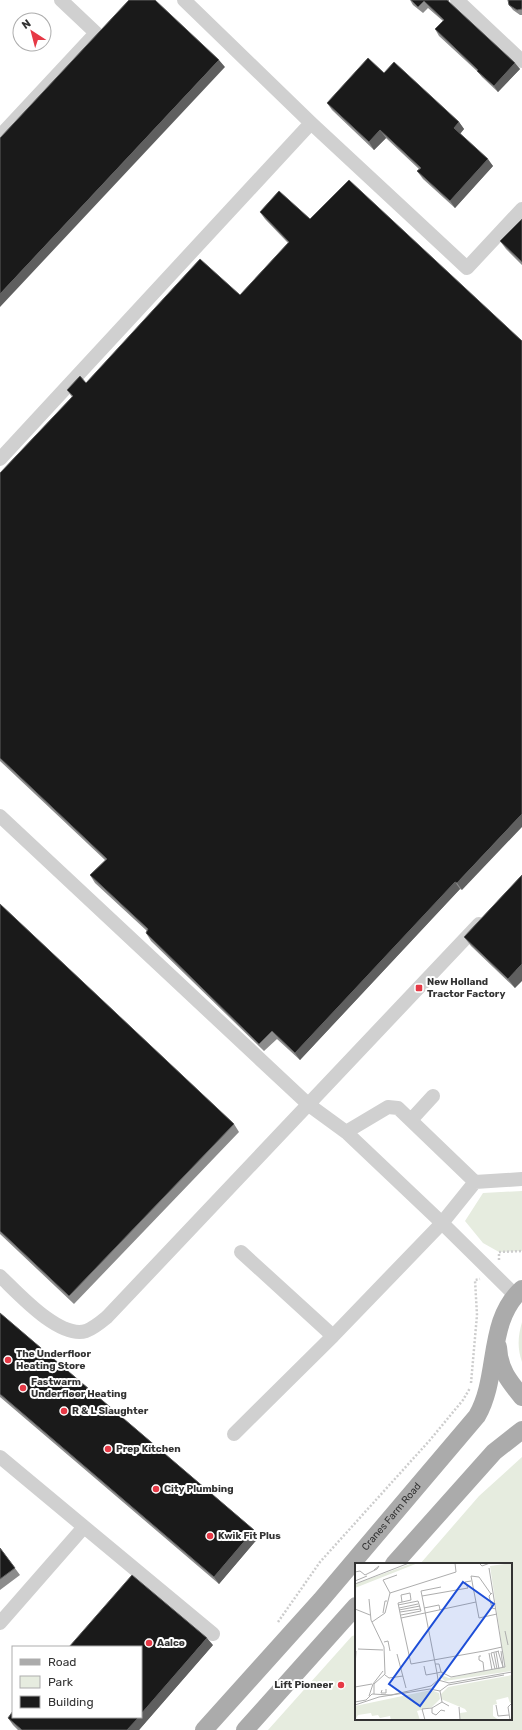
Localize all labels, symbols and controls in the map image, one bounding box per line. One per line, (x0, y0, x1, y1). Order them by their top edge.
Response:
north arrow (12, 12, 52, 52)
text: N (19, 17, 34, 32)
place label: New Holland Tractor Factory (427, 976, 505, 1000)
marker: New Holland Tractor Factory (414, 983, 424, 993)
place label: The Underfloor Heating Store (16, 1348, 91, 1372)
marker: The Underfloor Heating Store (3, 1355, 13, 1365)
place label: Fastwarm Underfloor Heating (31, 1376, 127, 1400)
marker: Fastwarm Underfloor Heating (18, 1383, 28, 1393)
place label: R & L Slaughter (72, 1405, 149, 1417)
marker: R & L Slaughter (59, 1406, 69, 1416)
place label: Prep Kitchen (116, 1443, 181, 1455)
marker: Prep Kitchen (103, 1444, 113, 1454)
street label: Cranes Farm Road (359, 1480, 424, 1553)
place label: City Plumbing (164, 1483, 234, 1495)
marker: City Plumbing (151, 1484, 161, 1494)
place label: Kwik Fit Plus (218, 1530, 281, 1542)
marker: Kwik Fit Plus (205, 1531, 215, 1541)
inset map (355, 1563, 512, 1720)
place label: Aalco (157, 1637, 185, 1649)
marker: Aalco (144, 1638, 154, 1648)
legend (12, 1646, 142, 1718)
text: Road (48, 1655, 76, 1669)
text: Park (48, 1675, 74, 1689)
place label: Lift Pioneer (274, 1679, 333, 1691)
marker: Lift Pioneer (336, 1680, 346, 1690)
text: Building (48, 1695, 94, 1709)

